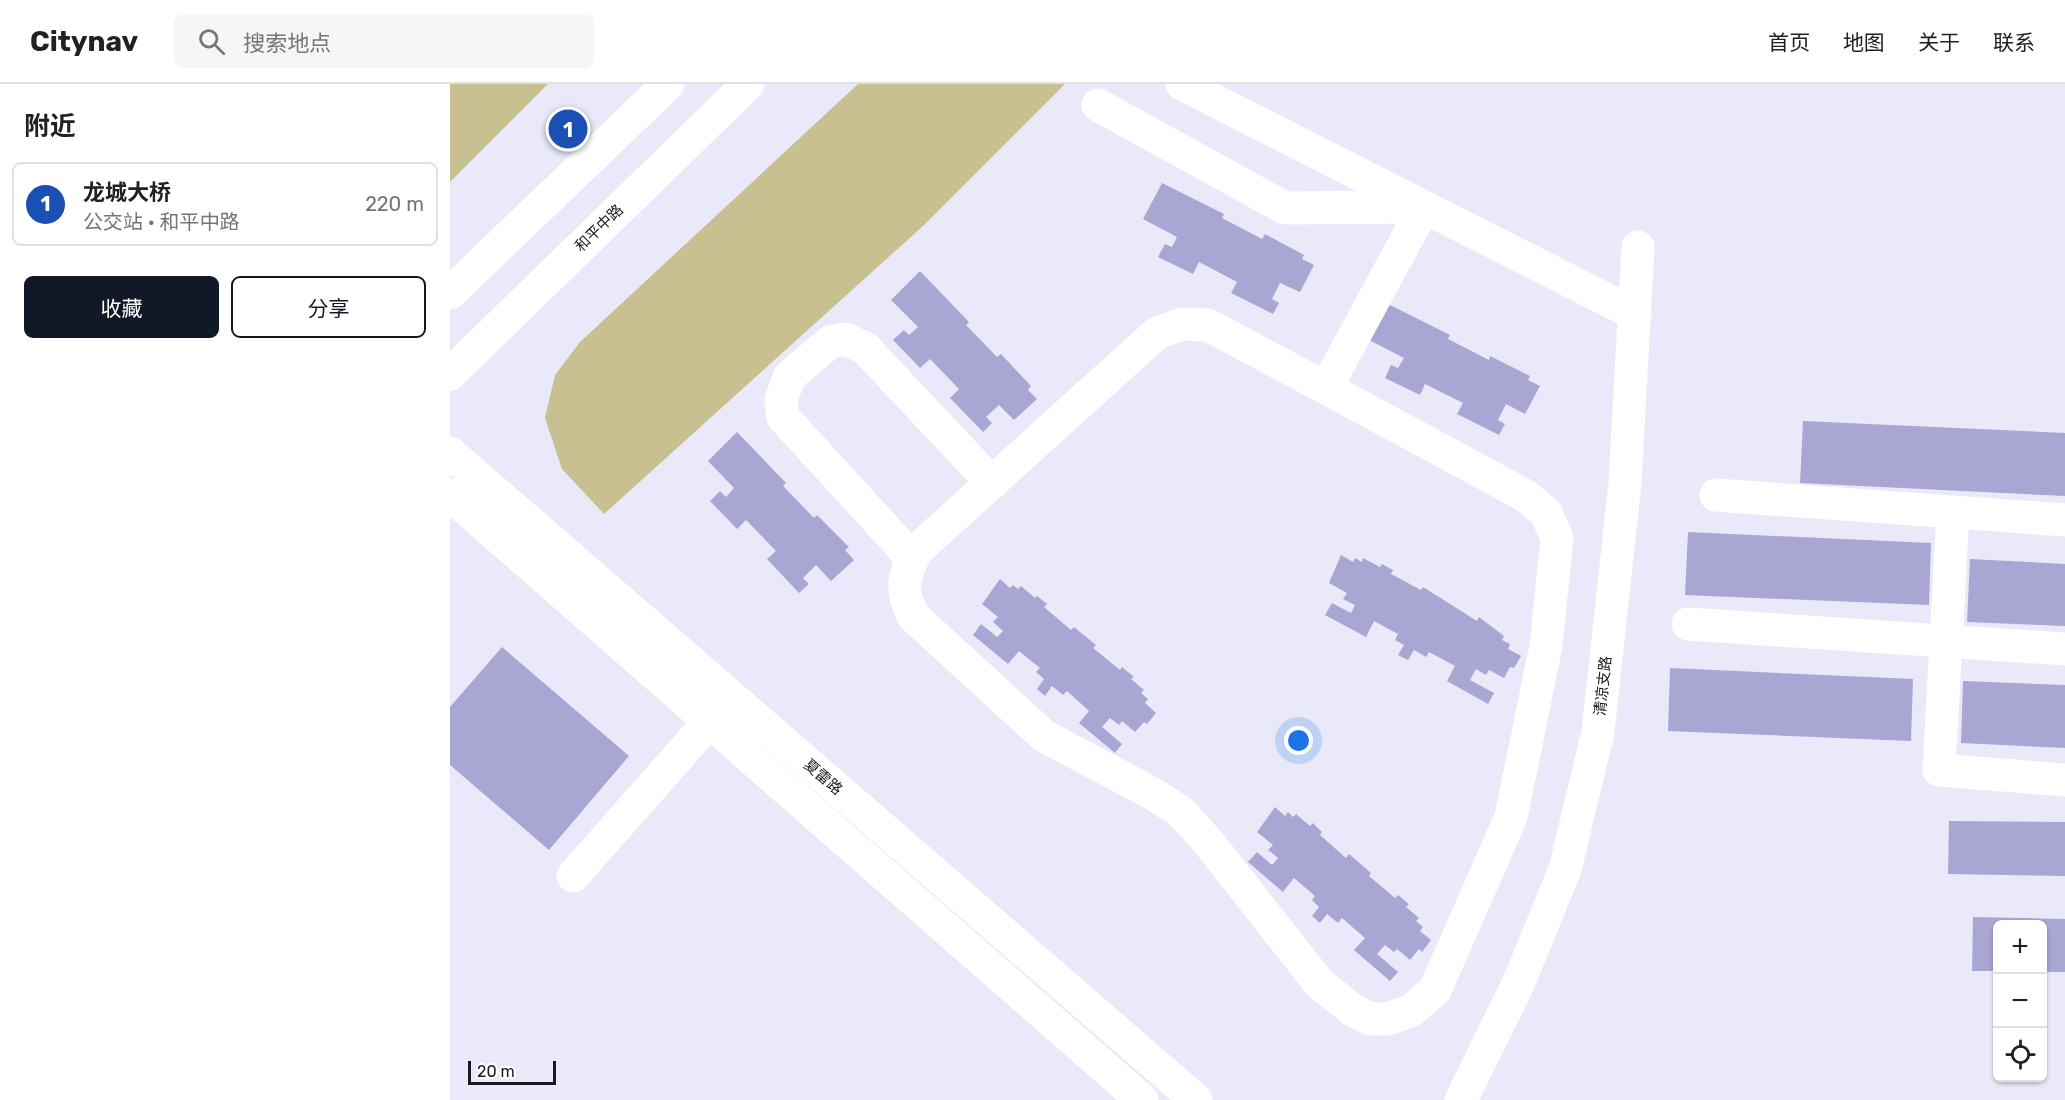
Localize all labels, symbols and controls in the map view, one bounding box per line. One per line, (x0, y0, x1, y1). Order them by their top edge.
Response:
search box (174, 14, 594, 68)
text: Citynav (30, 25, 138, 58)
icon: search (195, 25, 228, 58)
text: 搜索地点 (243, 30, 331, 57)
text: 首页 (1768, 30, 1810, 55)
text: 地图 (1843, 30, 1885, 55)
text: 关于 (1918, 30, 1960, 55)
text: 联系 (1993, 30, 2035, 55)
pin: 1 (548, 106, 588, 152)
text: 附近 (24, 111, 76, 142)
text: 龙城大桥 (83, 179, 171, 206)
text: 1 (41, 192, 50, 216)
text: 220 m (365, 192, 424, 216)
street label: 和平中路 (571, 201, 627, 255)
text: 公交站 · 和平中路 (83, 210, 239, 234)
button: 收藏 (24, 276, 219, 338)
button: 分享 (231, 276, 426, 338)
street label: 清凉支路 (1591, 655, 1615, 717)
your location (1284, 726, 1313, 755)
street label: 夏雷路 (800, 755, 846, 799)
map controls (1993, 920, 2047, 1082)
button: + (1993, 920, 2047, 974)
button: − (1993, 974, 2047, 1028)
button: locate (1993, 1028, 2047, 1082)
scale bar (468, 1058, 556, 1086)
text: 20 m (477, 1062, 515, 1081)

